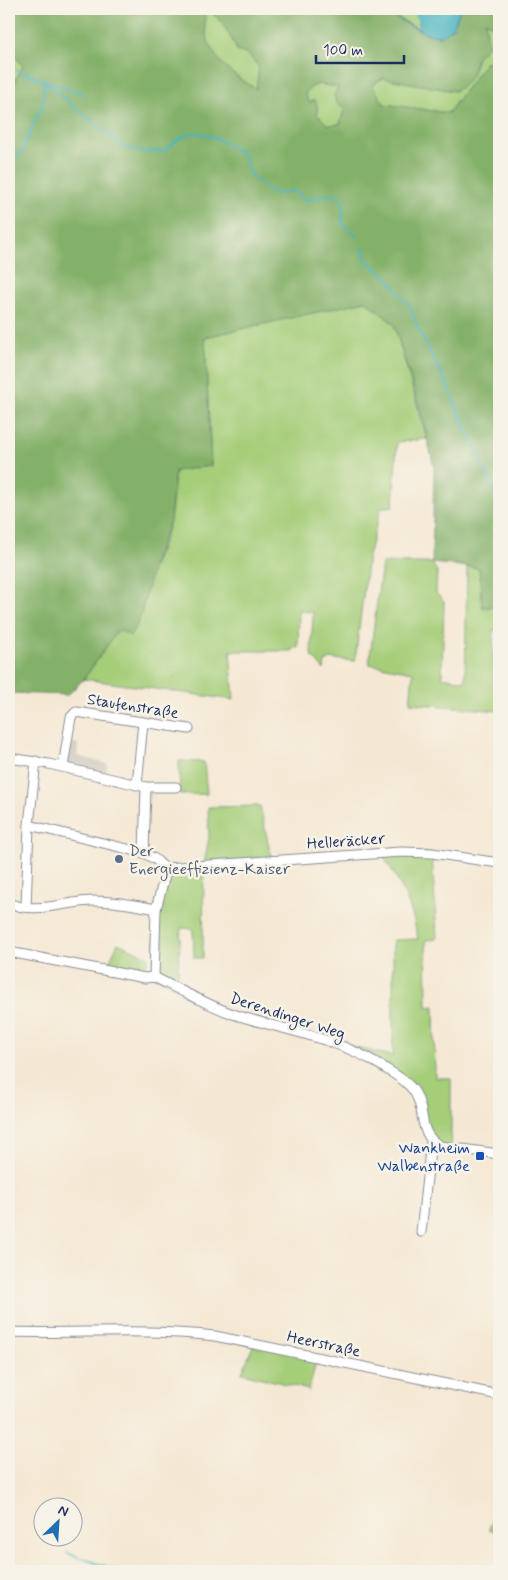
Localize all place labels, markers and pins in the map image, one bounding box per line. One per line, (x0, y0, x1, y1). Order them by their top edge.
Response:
place label: Der Energieeffizienz-Kaiser (129, 841, 291, 881)
marker: Der Energieeffizienz-Kaiser (113, 853, 125, 865)
place label: Wankheim Walbenstraße (377, 1138, 470, 1177)
marker: Wankheim Walbenstraße (474, 1150, 486, 1162)

